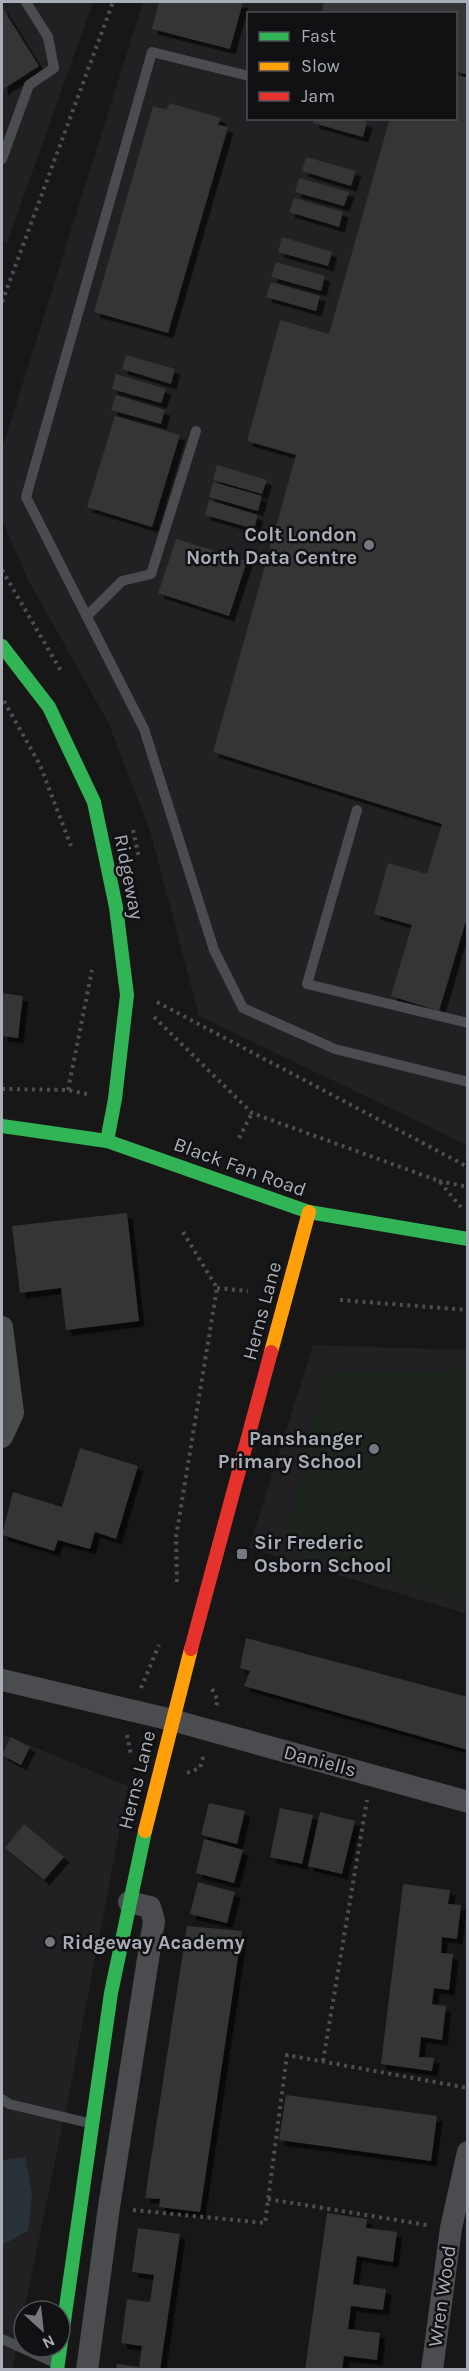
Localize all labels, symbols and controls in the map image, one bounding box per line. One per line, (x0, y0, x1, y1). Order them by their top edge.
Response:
legend (247, 12, 457, 120)
text: Fast (301, 25, 336, 47)
text: Slow (301, 55, 340, 77)
text: Jam (301, 85, 335, 107)
place label: Colt London North Data Centre (186, 523, 357, 569)
marker: Colt London North Data Centre (362, 538, 376, 552)
street label: Ridgeway (109, 832, 149, 922)
street label: Black Fan Road (171, 1132, 309, 1202)
street label: Herns Lane (238, 1259, 286, 1363)
place label: Panshanger Primary School (218, 1427, 362, 1473)
marker: Panshanger Primary School (367, 1442, 381, 1456)
place label: Sir Frederic Osborn School (254, 1531, 392, 1577)
marker: Sir Frederic Osborn School (235, 1547, 249, 1561)
street label: Herns Lane (114, 1728, 160, 1832)
street label: Daniells (281, 1740, 359, 1782)
place label: Ridgeway Academy (62, 1931, 245, 1954)
marker: Ridgeway Academy (43, 1935, 57, 1949)
street label: Wren Wood (423, 2244, 461, 2348)
north arrow (12, 2299, 72, 2359)
text: N (39, 2331, 58, 2353)

